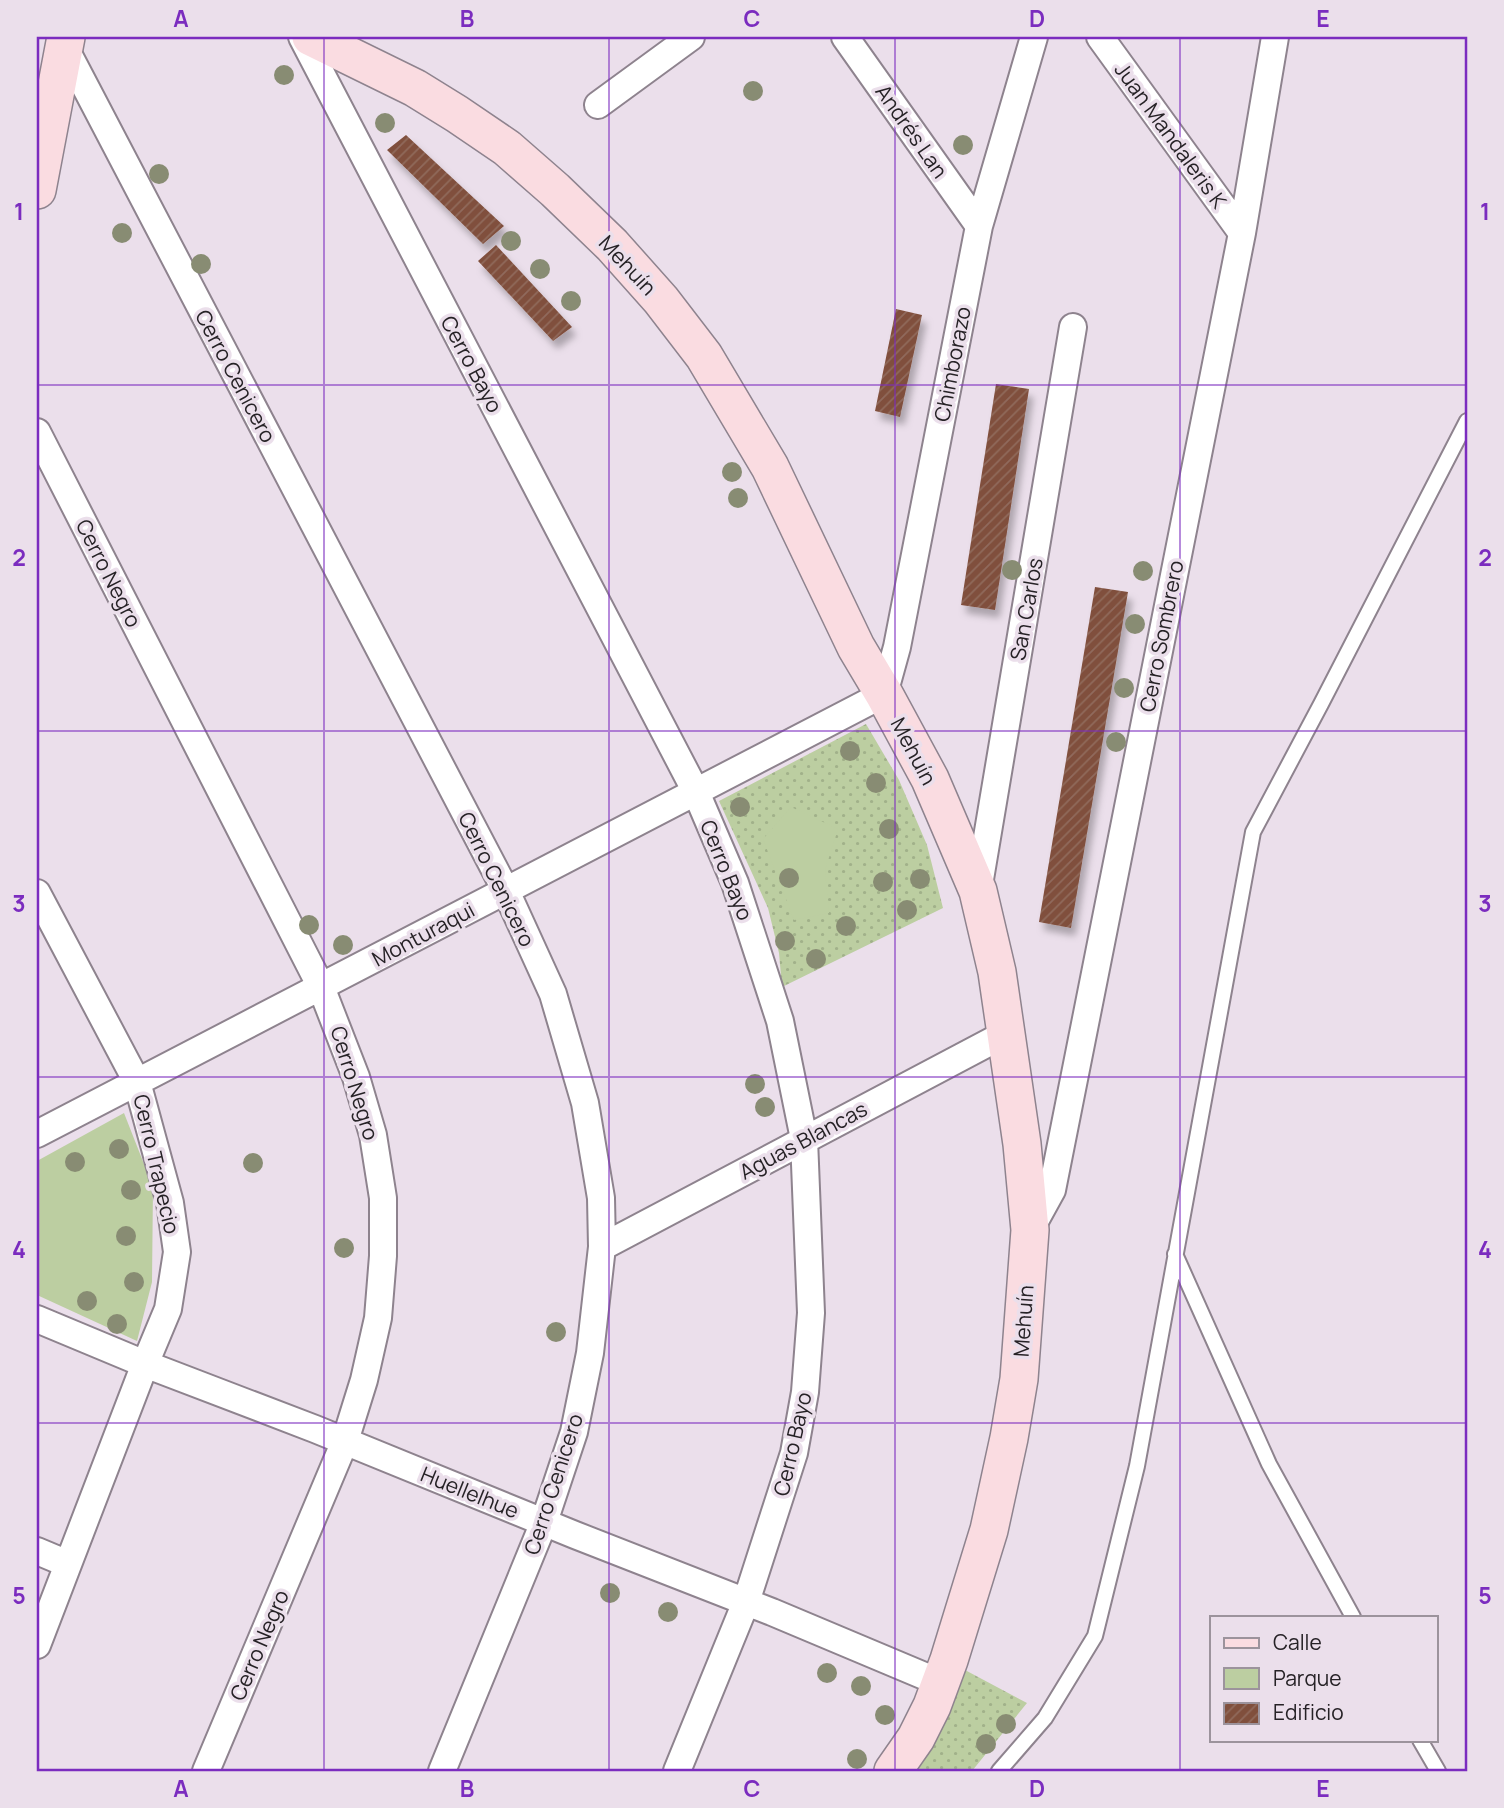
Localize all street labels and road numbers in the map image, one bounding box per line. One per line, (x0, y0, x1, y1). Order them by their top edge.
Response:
street label: Juan Mandaleris K (1109, 57, 1234, 214)
street label: Andrés Lan (870, 79, 954, 183)
street label: Mehuín (593, 229, 663, 301)
street label: Chimborazo (927, 304, 977, 424)
street label: Cerro Cenicero (189, 305, 283, 447)
street label: Cerro Bayo (435, 311, 509, 417)
street label: Cerro Negro (70, 514, 148, 632)
street label: San Carlos (1003, 555, 1049, 663)
street label: Cerro Sombrero (1133, 558, 1189, 714)
street label: Mehuín (885, 713, 943, 789)
street label: Cerro Cenicero (452, 807, 542, 951)
street label: Cerro Bayo (694, 816, 760, 924)
street label: Monturaqui (367, 895, 479, 973)
street label: Cerro Negro (324, 1023, 386, 1143)
street label: Cerro Trapecio (127, 1091, 187, 1237)
street label: Aguas Blancas (734, 1094, 872, 1186)
street label: Mehuín (1007, 1284, 1039, 1358)
street label: Cerro Bayo (766, 1389, 818, 1499)
street label: Cerro Cenicero (517, 1410, 589, 1558)
street label: Huellelhue (417, 1460, 523, 1524)
street label: Cerro Negro (223, 1585, 295, 1705)

